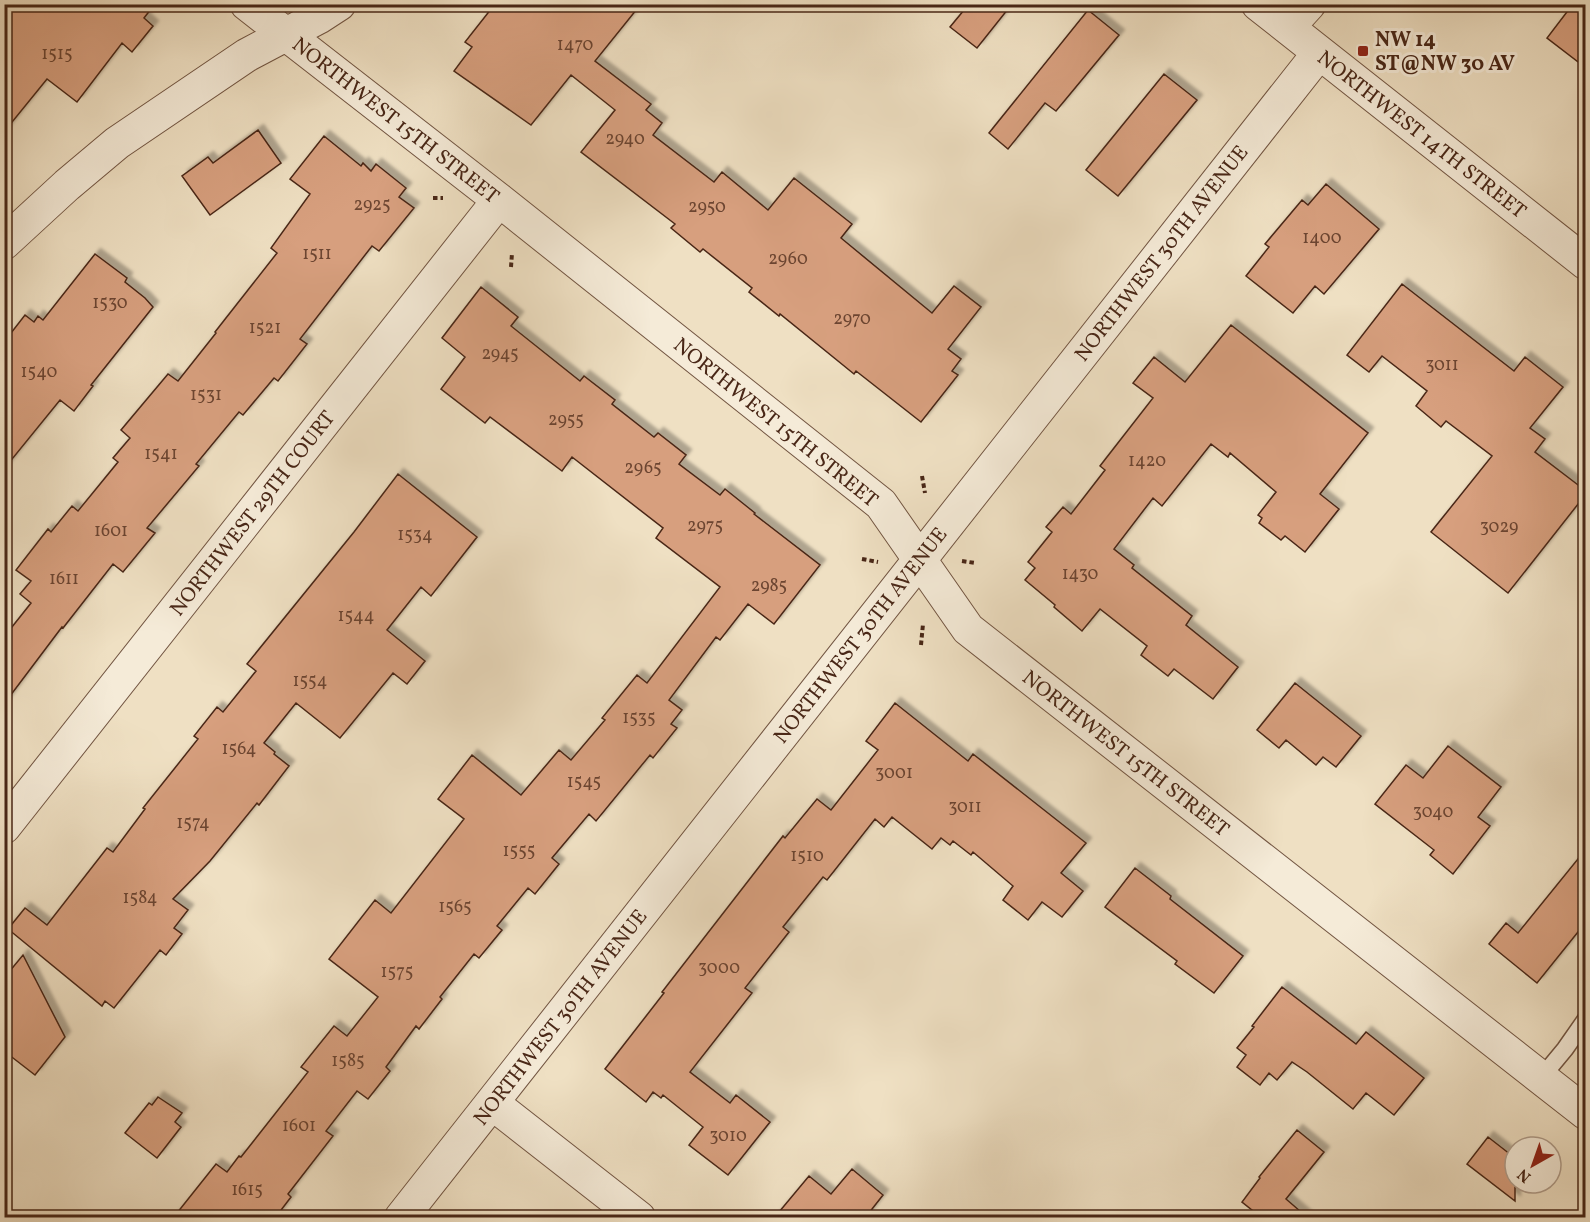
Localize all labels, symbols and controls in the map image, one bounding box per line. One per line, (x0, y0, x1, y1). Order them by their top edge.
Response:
place label: NW 14 ST@NW 30 AV (1375, 26, 1515, 79)
street label: NORTHWEST 15TH STREET (285, 31, 505, 211)
house number: 1470 (557, 33, 593, 58)
house number: 1515 (41, 42, 73, 67)
street label: NORTHWEST 14TH STREET (1310, 44, 1532, 226)
marker: NW 14 ST@NW 30 AV (1356, 44, 1370, 58)
house number: 2940 (605, 127, 645, 152)
street label: NORTHWEST 30TH AVENUE (1068, 140, 1256, 368)
house number: 2925 (353, 193, 391, 218)
house number: 2950 (688, 195, 726, 220)
house number: 1400 (1302, 226, 1342, 251)
house number: 1511 (302, 242, 332, 267)
house number: 2960 (768, 247, 808, 272)
house number: 1530 (92, 291, 128, 316)
house number: 2970 (833, 307, 871, 332)
house number: 1521 (249, 316, 281, 341)
street label: NORTHWEST 15TH STREET (667, 331, 884, 515)
house number: 2945 (481, 342, 519, 367)
house number: 3011 (1425, 353, 1459, 378)
house number: 1540 (21, 360, 58, 385)
house number: 1531 (190, 383, 222, 408)
street label: NORTHWEST 29TH COURT (164, 405, 343, 623)
house number: 2955 (548, 408, 584, 433)
house number: 1541 (144, 442, 178, 467)
house number: 1420 (1128, 449, 1166, 474)
house number: 2965 (624, 456, 662, 481)
house number: 2975 (687, 514, 723, 539)
house number: 3029 (1480, 515, 1518, 540)
house number: 1601 (94, 519, 128, 544)
street label: NORTHWEST 30TH AVENUE (767, 522, 955, 750)
house number: 1534 (397, 523, 433, 548)
house number: 1430 (1062, 562, 1099, 587)
house number: 1611 (49, 567, 79, 592)
house number: 2985 (751, 574, 787, 599)
house number: 1544 (337, 604, 375, 629)
street label: NORTHWEST 15TH STREET (1015, 664, 1235, 844)
house number: 1554 (292, 669, 328, 694)
house number: 1535 (622, 706, 656, 731)
house number: 1564 (222, 737, 256, 762)
house number: 3001 (875, 761, 913, 786)
house number: 1545 (567, 770, 601, 795)
house number: 3011 (948, 795, 982, 820)
house number: 3040 (1413, 800, 1453, 825)
house number: 1574 (176, 811, 210, 836)
house number: 1555 (503, 839, 535, 864)
house number: 1510 (790, 844, 824, 869)
house number: 1584 (123, 886, 158, 911)
house number: 1565 (438, 895, 472, 920)
street label: NORTHWEST 30TH AVENUE (467, 904, 655, 1132)
house number: 3000 (698, 956, 740, 981)
house number: 1575 (380, 960, 414, 985)
house number: 1585 (331, 1049, 365, 1074)
house number: 1601 (282, 1114, 316, 1139)
house number: 3010 (709, 1124, 747, 1149)
north arrow (1503, 1135, 1563, 1195)
text: N (1513, 1163, 1536, 1187)
house number: 1615 (231, 1178, 263, 1203)

